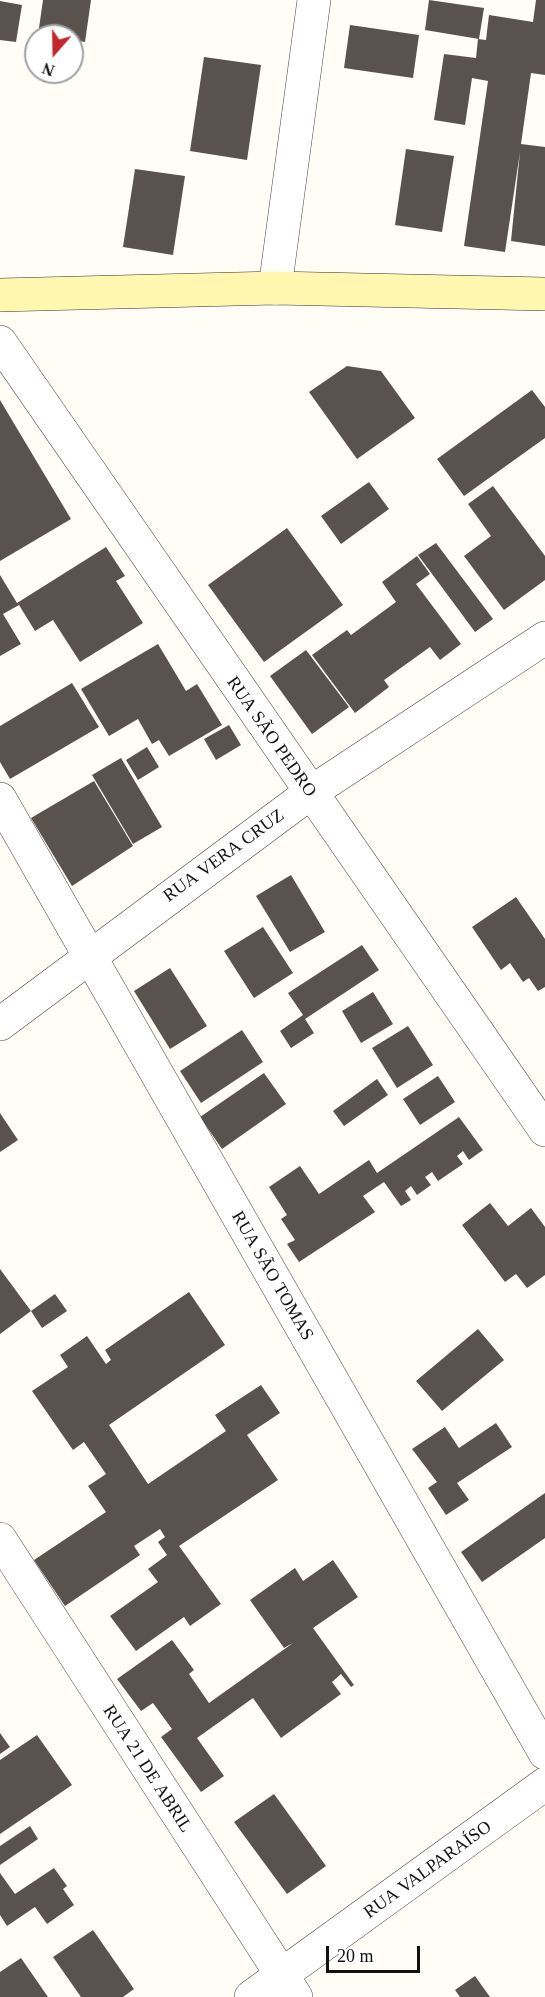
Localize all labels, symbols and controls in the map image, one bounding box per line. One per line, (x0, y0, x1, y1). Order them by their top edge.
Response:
north arrow (24, 24, 84, 84)
text: N (40, 60, 57, 79)
street label: RUA SÃO PEDRO (221, 673, 321, 801)
street label: RUA VERA CRUZ (159, 805, 289, 907)
street label: RUA SÃO TOMAS (226, 1208, 318, 1344)
street label: RUA 21 DE ABRIL (98, 1701, 196, 1837)
street label: RUA VALPARAÍSO (360, 1816, 496, 1924)
scale bar (329, 1934, 424, 1972)
text: 20 m (337, 1946, 374, 1966)

